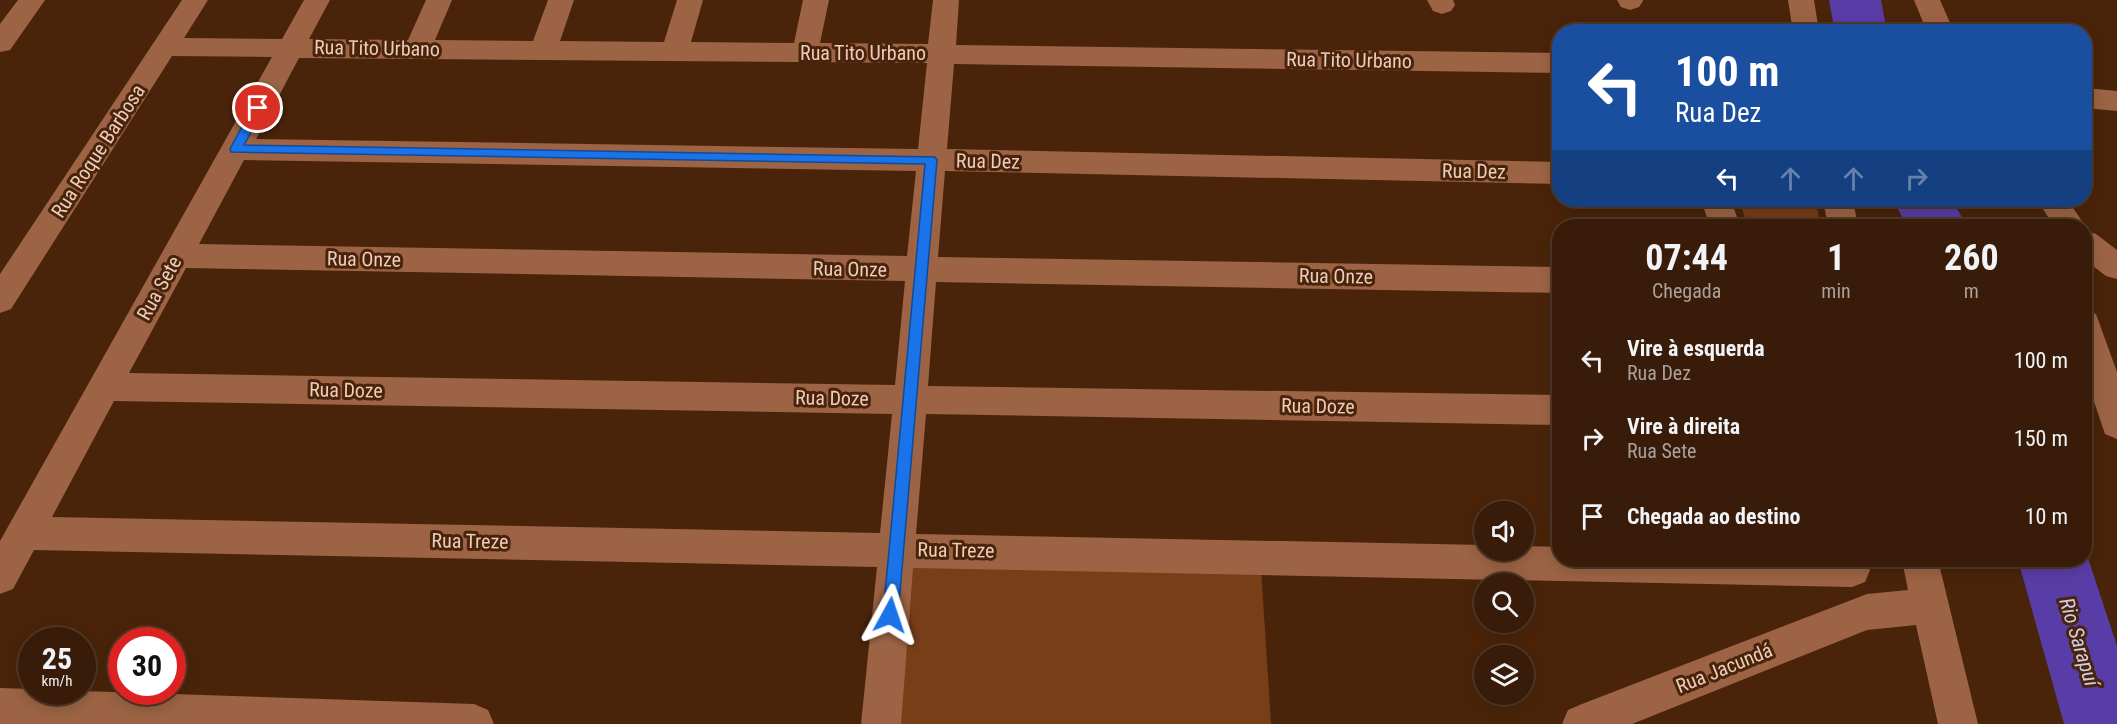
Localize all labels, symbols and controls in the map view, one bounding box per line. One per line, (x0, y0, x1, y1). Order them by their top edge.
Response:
street label: Rua Tito Urbano (314, 35, 440, 61)
street label: Rua Tito Urbano (800, 41, 926, 65)
street label: Rua Tito Urbano (1286, 47, 1412, 73)
text: 100 m (1675, 47, 1780, 96)
icon: left (1576, 48, 1654, 126)
street label: Rua Roque Barbosa (46, 80, 150, 222)
pin (232, 82, 283, 133)
icon: arrive (241, 91, 274, 124)
text: Rua Dez (1675, 97, 1761, 129)
street label: Rua Dez (956, 148, 1020, 174)
street label: Rua Dez (1442, 158, 1506, 184)
icon: left (1711, 162, 1744, 195)
icon: ahead (1774, 162, 1807, 195)
icon: ahead (1837, 162, 1870, 195)
icon: right (1900, 162, 1933, 195)
text: 07:44 (1645, 237, 1728, 279)
text: 1 (1827, 237, 1845, 279)
text: 260 (1944, 237, 1999, 279)
street label: Rua Onze (327, 246, 401, 272)
street label: Rua Sete (132, 252, 186, 324)
street label: Rua Onze (813, 256, 887, 282)
street label: Rua Onze (1299, 263, 1373, 289)
text: Chegada (1652, 279, 1721, 303)
text: min (1821, 279, 1851, 303)
text: m (1964, 279, 1979, 303)
text: Vire à esquerda (1627, 336, 1765, 361)
icon: left (1576, 344, 1609, 377)
text: 100 m (2014, 348, 2068, 373)
text: Rua Dez (1627, 361, 1691, 385)
street label: Rua Doze (309, 377, 383, 403)
street label: Rua Doze (795, 385, 869, 411)
street label: Rua Doze (1281, 393, 1355, 419)
text: Vire à direita (1627, 414, 1740, 439)
icon: right (1576, 422, 1609, 455)
text: 150 m (2014, 426, 2068, 451)
text: Rua Sete (1627, 439, 1697, 463)
icon: arrive (1576, 500, 1609, 533)
map controls (1474, 501, 1534, 705)
button: sound (1474, 501, 1534, 561)
text: Chegada ao destino (1627, 504, 1801, 529)
text: 10 m (2025, 504, 2068, 529)
street label: Rua Treze (431, 528, 509, 554)
street label: Rua Treze (917, 537, 995, 563)
button: search (1474, 573, 1534, 633)
position arrow (858, 583, 922, 647)
water label: Rio Sarapuí (2054, 595, 2105, 692)
speed limit sign: 30 (108, 627, 186, 705)
street label: Rua Jacundá (1672, 638, 1776, 698)
text: 25 (42, 641, 72, 676)
button: layers (1474, 645, 1534, 705)
text: km/h (42, 672, 72, 690)

